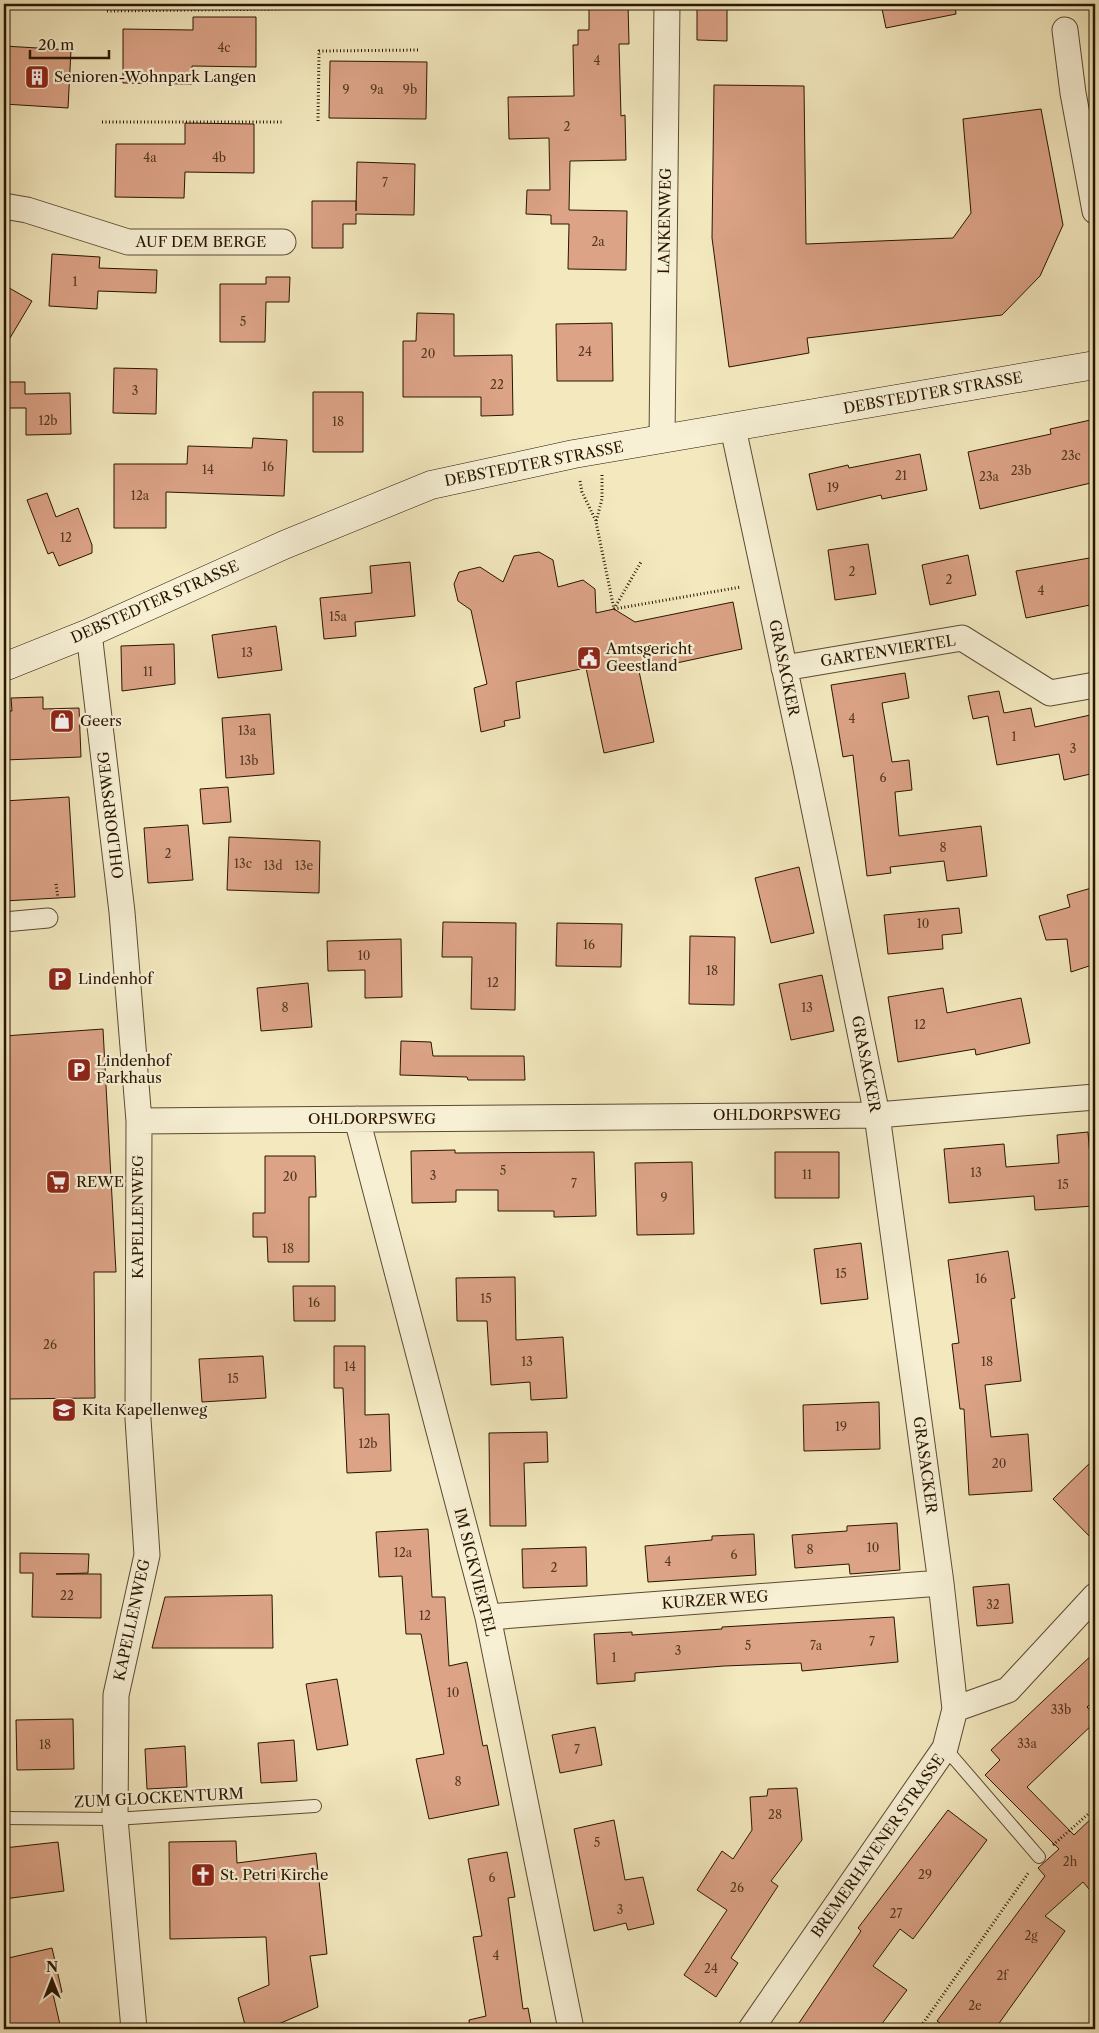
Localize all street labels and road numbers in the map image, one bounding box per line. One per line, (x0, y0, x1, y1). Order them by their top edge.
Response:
street label: LANKENWEG (654, 168, 675, 274)
street label: AUF DEM BERGE (135, 232, 266, 251)
street label: DEBSTEDTER STRASSE (842, 367, 1024, 418)
street label: DEBSTEDTER STRASSE (443, 437, 625, 490)
street label: DEBSTEDTER STRASSE (68, 556, 242, 647)
street label: GRASACKER (765, 618, 804, 719)
street label: GARTENVIERTEL (819, 630, 957, 671)
street label: OHLDORPSWEG (93, 750, 128, 880)
street label: GRASACKER (848, 1014, 885, 1115)
street label: OHLDORPSWEG (713, 1105, 841, 1124)
street label: OHLDORPSWEG (308, 1109, 436, 1128)
street label: KAPELLENWEG (128, 1155, 147, 1279)
street label: GRASACKER (909, 1415, 942, 1516)
street label: IM SICKVIERTEL (450, 1506, 501, 1638)
street label: KAPELLENWEG (109, 1557, 154, 1683)
street label: KURZER WEG (661, 1586, 769, 1613)
street label: BREMERHAVENER STRASSE (807, 1750, 948, 1941)
street label: ZUM GLOCKENTURM (74, 1784, 244, 1811)

